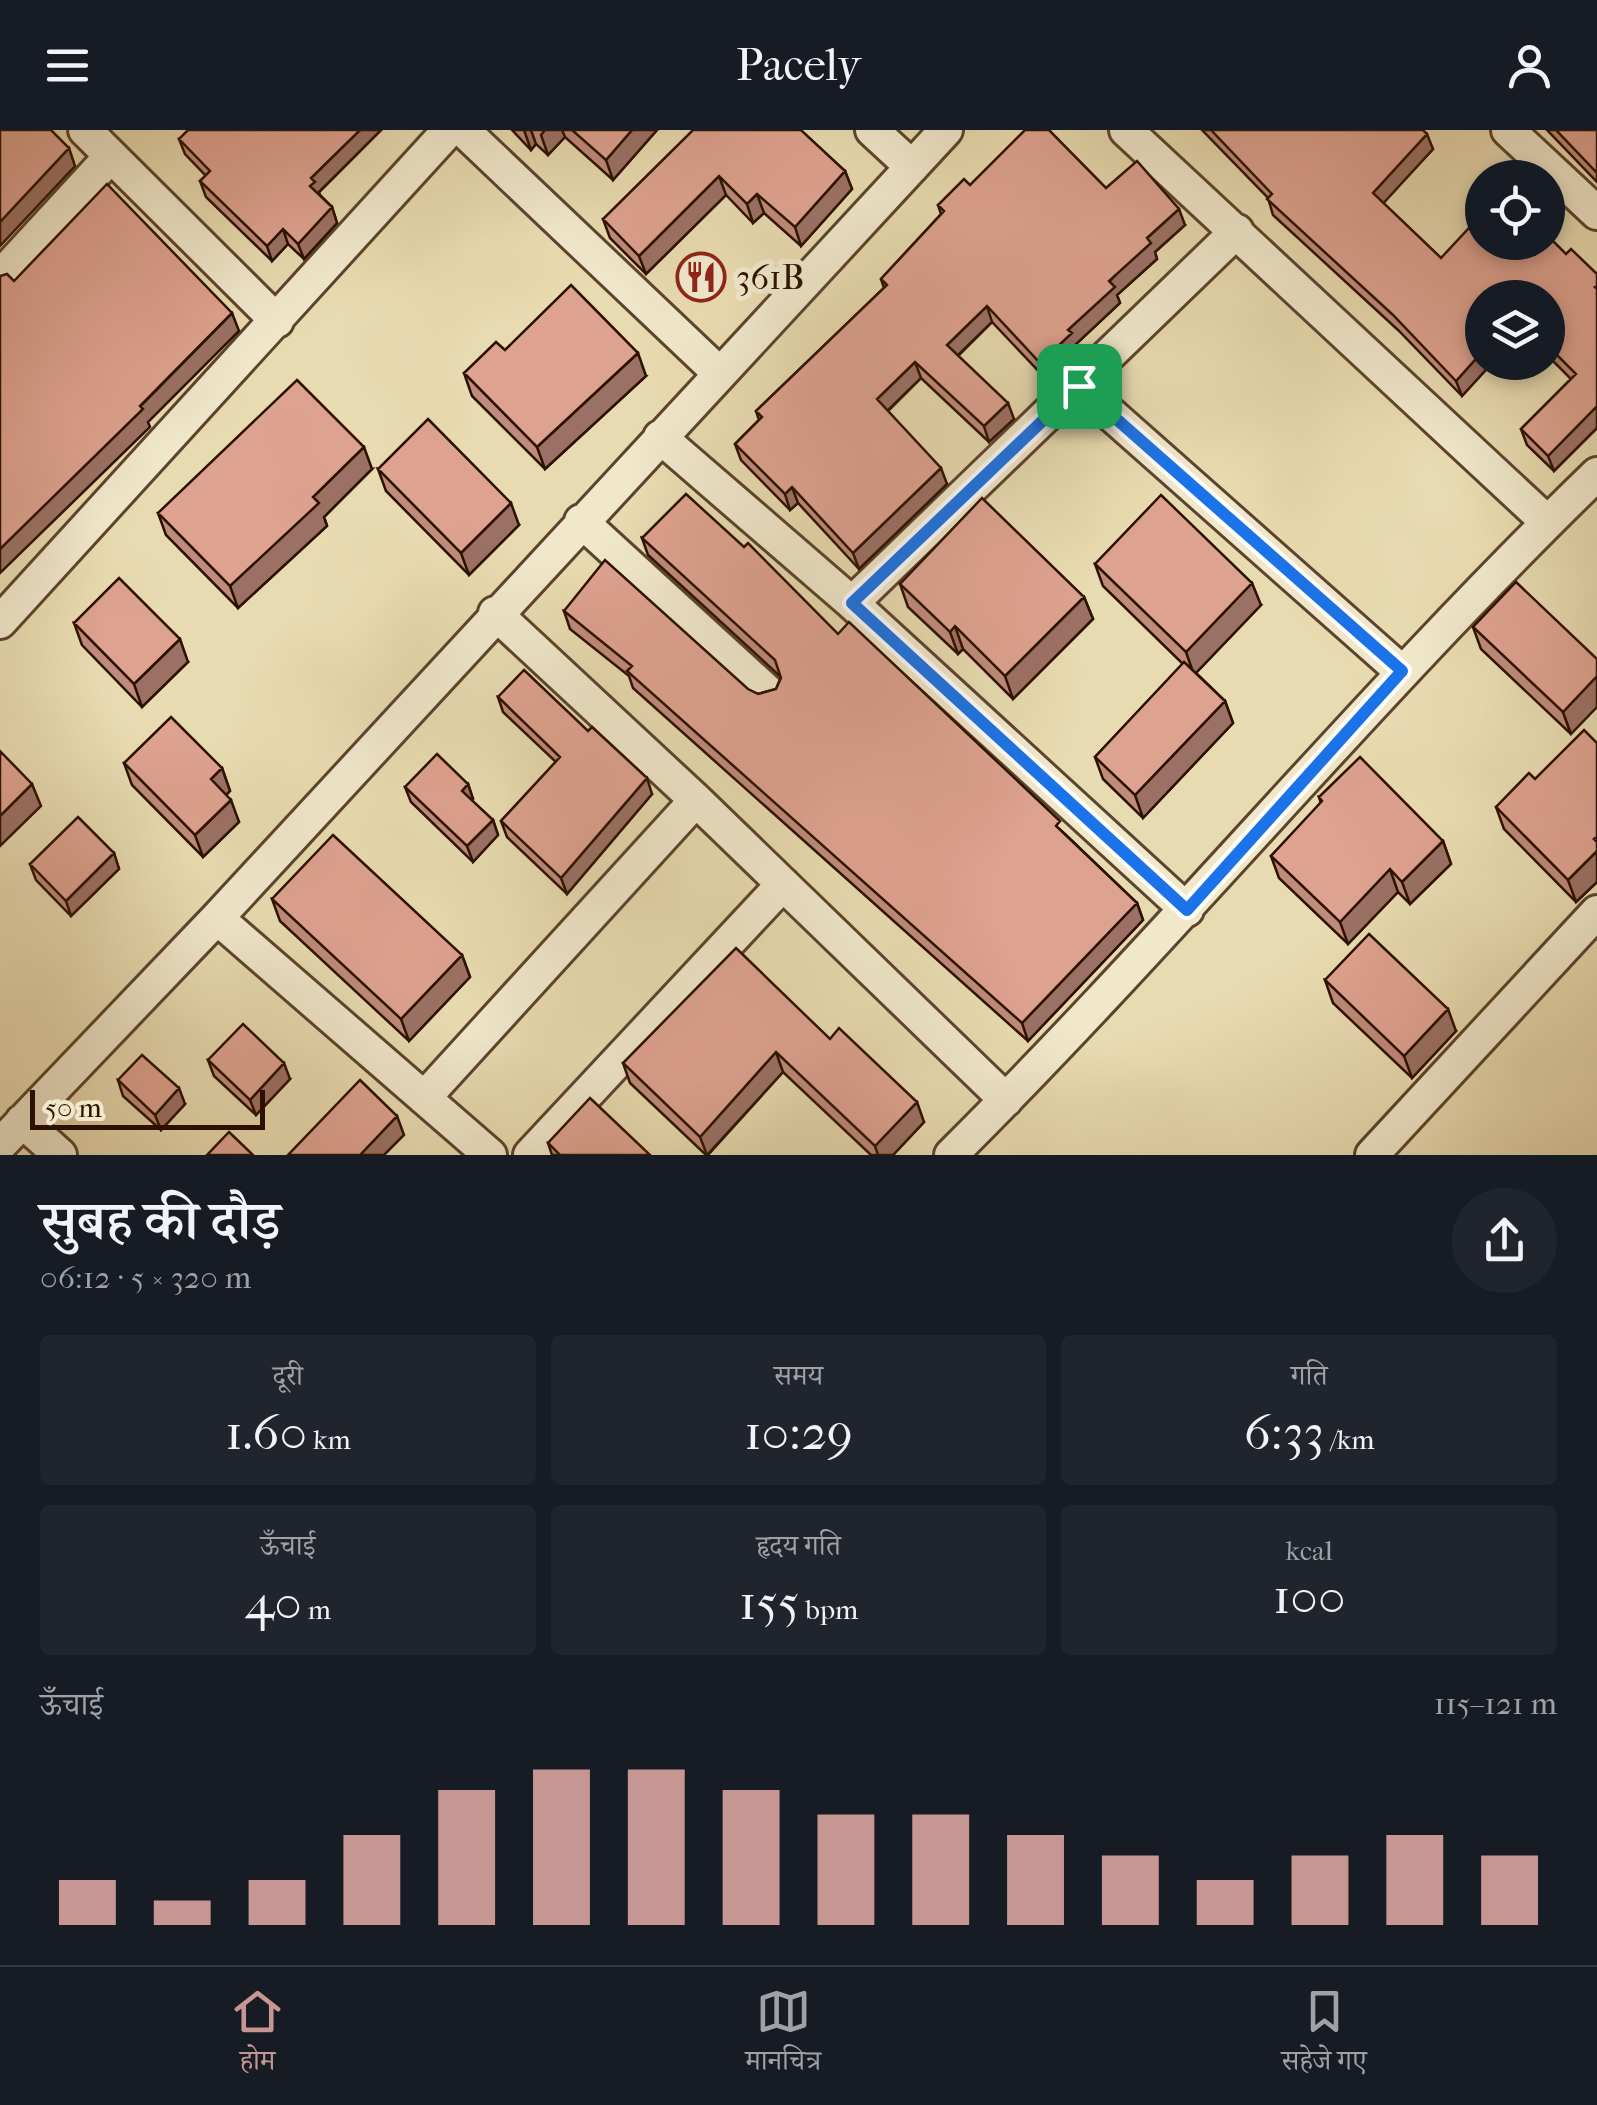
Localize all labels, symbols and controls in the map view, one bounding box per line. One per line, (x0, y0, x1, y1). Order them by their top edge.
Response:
icon: menu (40, 38, 95, 93)
icon: person (1502, 38, 1557, 93)
text: Pacely (736, 39, 861, 92)
map controls (1465, 160, 1565, 380)
button: locate (1465, 160, 1565, 260)
restaurant icon: 361B (675, 251, 727, 303)
place label: 361B (736, 257, 804, 298)
button: layers (1465, 280, 1565, 380)
pin (1037, 344, 1122, 429)
icon: arrive (1052, 359, 1107, 414)
scale bar (30, 1085, 265, 1130)
text: 50 m (45, 1091, 102, 1124)
button: share (1452, 1188, 1557, 1293)
text: सुबह की दौड़ (40, 1189, 280, 1253)
text: 06:12 · 5 × 320 m (40, 1259, 251, 1296)
text: दूरी (273, 1359, 303, 1392)
text: समय (774, 1359, 823, 1392)
text: गति (1291, 1359, 1327, 1392)
text: 1.60 (225, 1403, 307, 1462)
text: 10:29 (744, 1403, 853, 1462)
text: 6:33 (1244, 1403, 1324, 1462)
text: km (307, 1423, 351, 1456)
text: /km (1324, 1423, 1375, 1456)
text: ऊँचाई (260, 1529, 315, 1562)
text: हृदय गति (756, 1529, 841, 1562)
text: kcal (1286, 1534, 1333, 1567)
text: 100 (1273, 1567, 1346, 1626)
text: 40 (245, 1573, 302, 1632)
text: 155 (739, 1573, 799, 1632)
text: m (302, 1593, 331, 1626)
text: bpm (799, 1593, 858, 1626)
text: 115–121 m (1434, 1685, 1557, 1722)
text: ऊँचाई (40, 1686, 103, 1723)
tab: होम (230, 1984, 285, 2088)
tab: मानचित्र (745, 1984, 821, 2088)
tab: सहेजे गए (1281, 1984, 1367, 2088)

